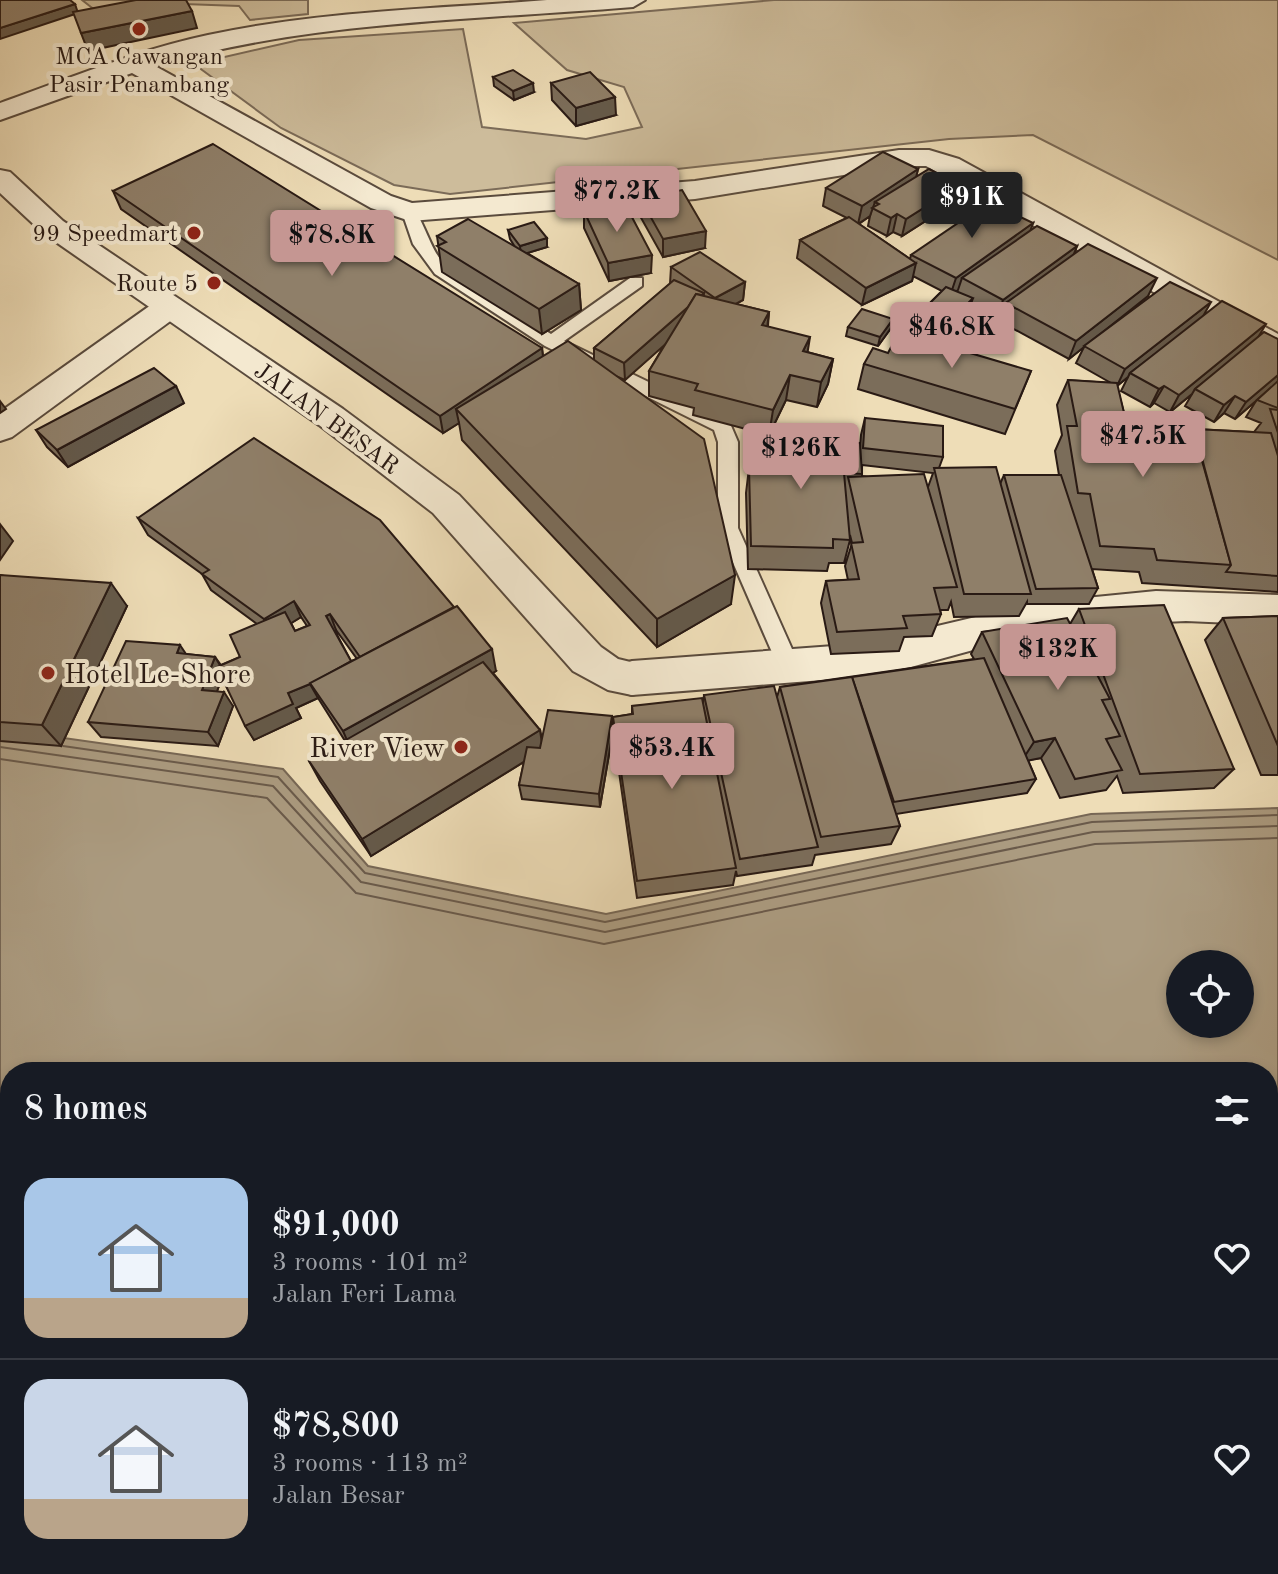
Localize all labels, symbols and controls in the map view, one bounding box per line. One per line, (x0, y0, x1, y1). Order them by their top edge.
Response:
marker: MCA Cawangan Pasir Penambang (130, 20, 148, 38)
place label: MCA Cawangan Pasir Penambang (49, 46, 229, 98)
pin: $77.2K (552, 166, 682, 234)
pin: $91K (925, 172, 1019, 240)
text: $77.2K (573, 179, 661, 205)
text: $91K (939, 185, 1005, 211)
pin: $78.8K (267, 210, 397, 278)
place label: 99 Speedmart (32, 223, 178, 247)
text: $78.8K (288, 223, 376, 249)
marker: 99 Speedmart (185, 224, 203, 242)
place label: Route 5 (116, 273, 198, 297)
marker: Route 5 (205, 274, 223, 292)
pin: $46.8K (887, 302, 1017, 370)
text: $46.8K (908, 315, 996, 341)
street label: JALAN BESAR (249, 359, 403, 480)
pin: $47.5K (1078, 411, 1208, 479)
pin: $126K (745, 423, 857, 491)
text: $47.5K (1099, 424, 1187, 450)
text: $126K (761, 436, 841, 462)
pin: $132K (1002, 624, 1114, 692)
text: $132K (1018, 637, 1098, 663)
place label: Hotel Le-Shore (64, 662, 251, 690)
marker: Hotel Le-Shore (39, 664, 57, 682)
pin: $53.4K (607, 723, 737, 791)
place label: River View (309, 736, 445, 764)
text: $53.4K (628, 736, 716, 762)
marker: River View (452, 738, 470, 756)
map controls (1166, 950, 1254, 1038)
button: locate (1166, 950, 1254, 1038)
icon: filters (1210, 1088, 1254, 1132)
text: 8 homes (24, 1093, 147, 1127)
text: $91,000 (272, 1209, 400, 1243)
icon: home (88, 1210, 184, 1306)
icon: heart (1210, 1236, 1254, 1280)
text: 3 rooms · 101 m² (272, 1250, 468, 1276)
text: Jalan Feri Lama (272, 1282, 456, 1308)
text: $78,800 (272, 1410, 400, 1444)
icon: home (88, 1411, 184, 1507)
icon: heart (1210, 1437, 1254, 1481)
text: 3 rooms · 113 m² (272, 1451, 468, 1477)
text: Jalan Besar (272, 1483, 405, 1509)

